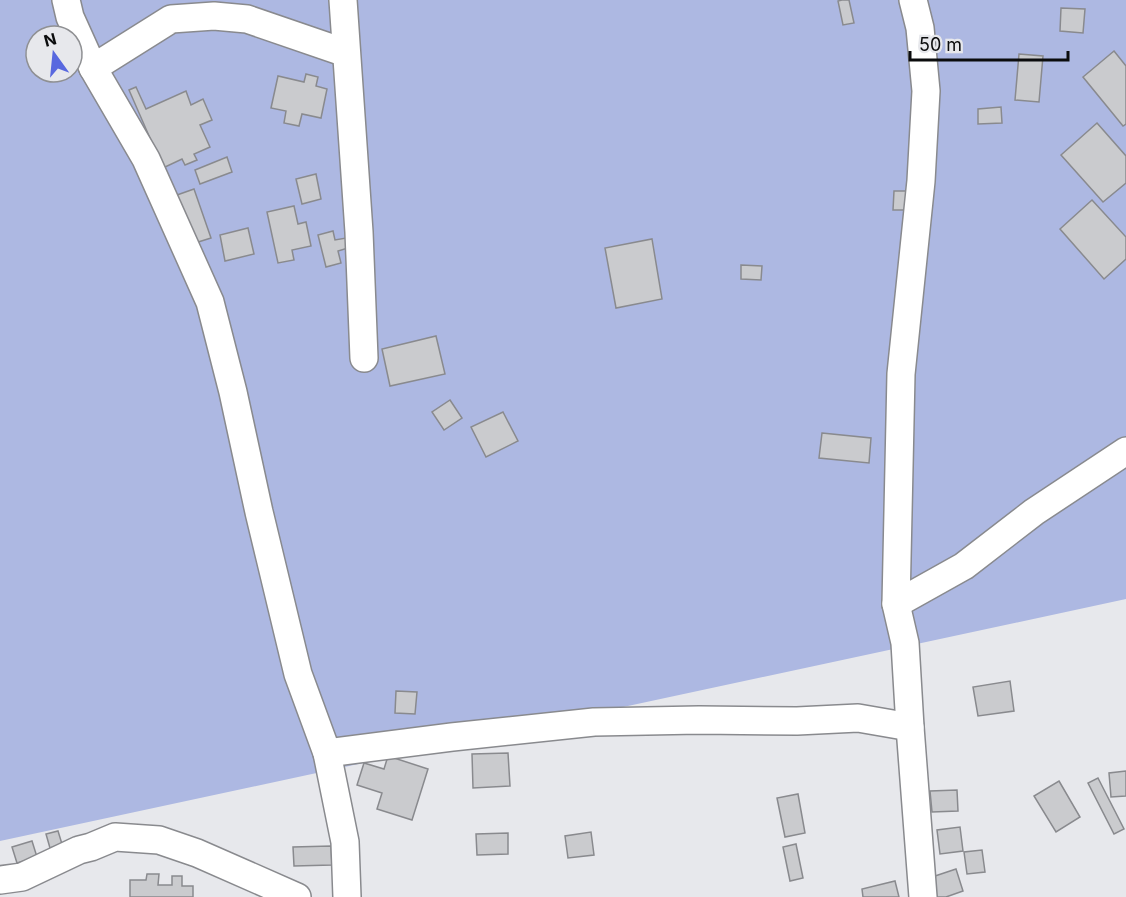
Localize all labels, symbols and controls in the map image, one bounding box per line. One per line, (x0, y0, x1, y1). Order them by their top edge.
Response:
north arrow (24, 24, 84, 84)
scale bar (910, 24, 1068, 62)
text: N (42, 28, 59, 51)
text: 50 m (919, 34, 962, 55)

